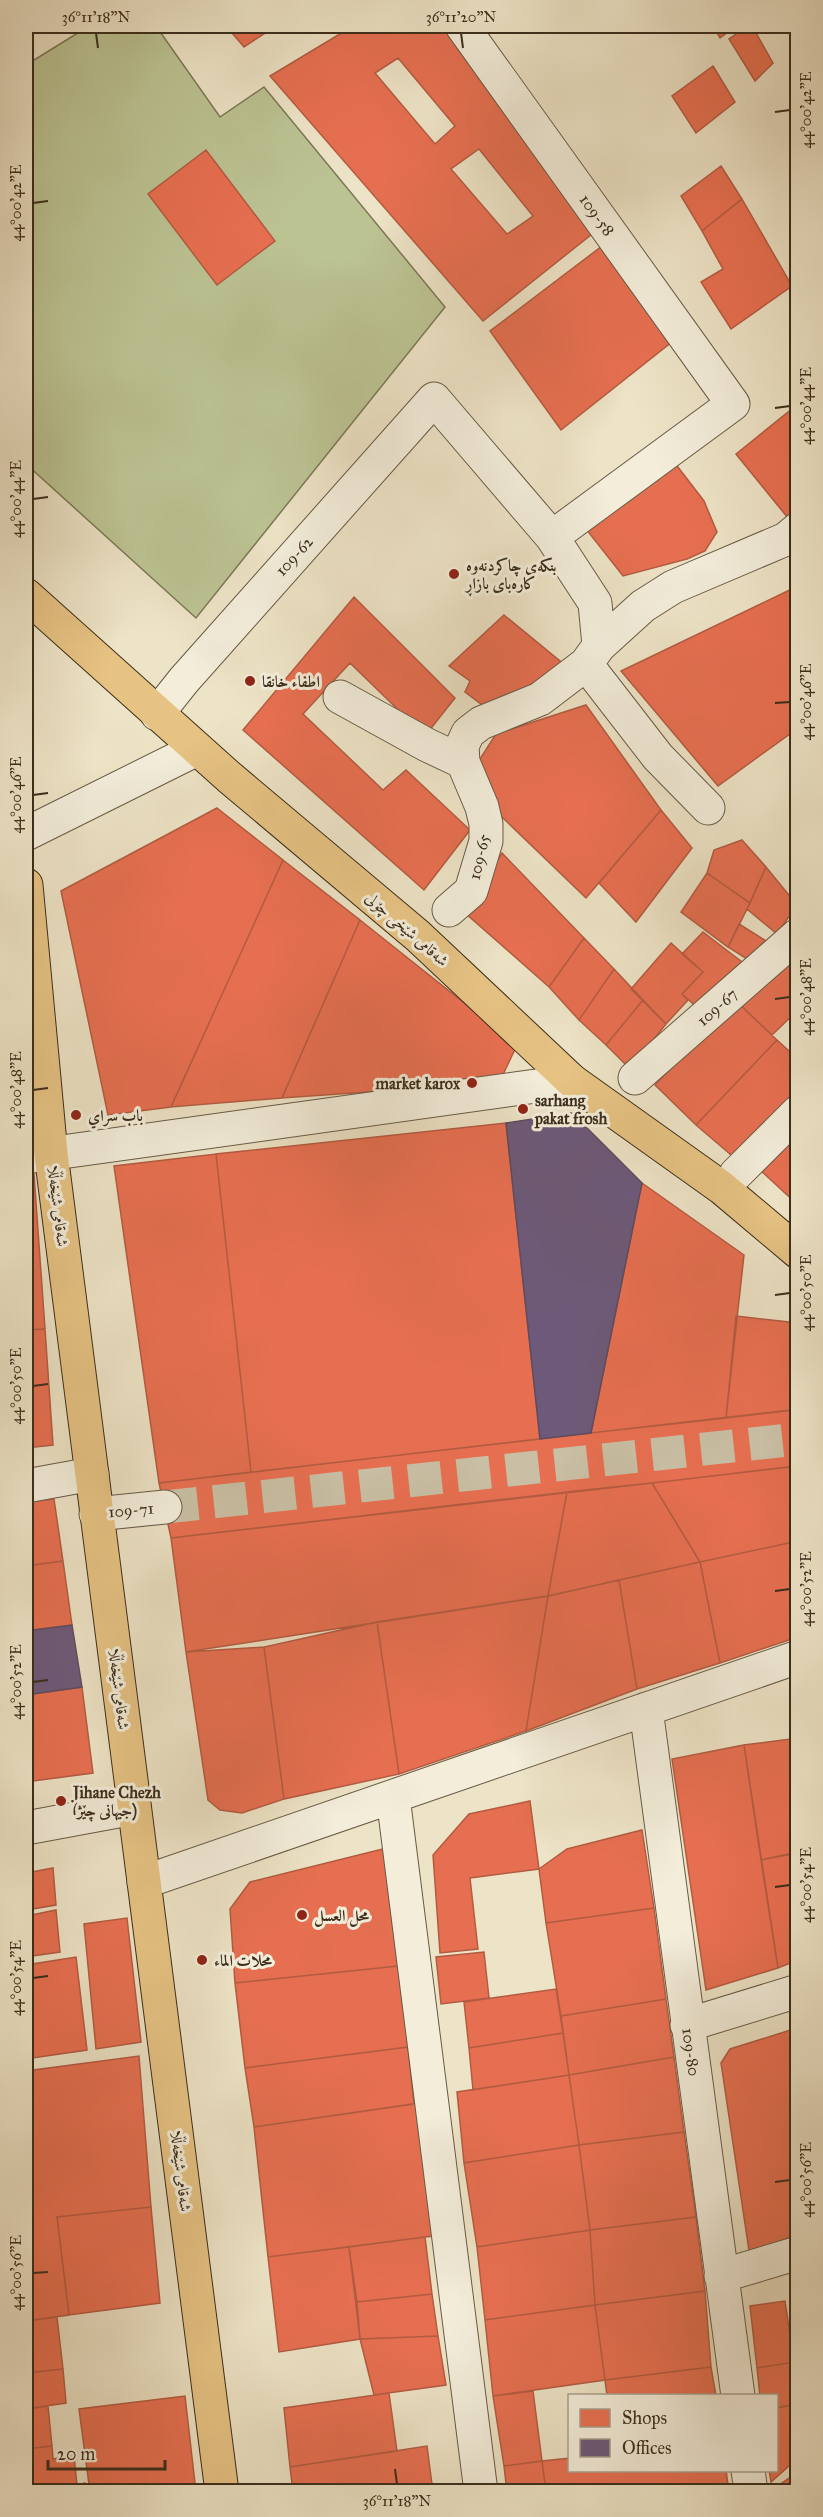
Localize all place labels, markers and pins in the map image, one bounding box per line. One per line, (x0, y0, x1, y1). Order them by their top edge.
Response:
place label: بنکەی چاکردنەوە کارەبای بازاڕ (464, 556, 557, 597)
marker: بنکەی چاکردنەوە کارەبای بازاڕ (447, 567, 461, 581)
place label: اطفاء خانقا (262, 672, 320, 691)
marker: اطفاء خانقا (243, 674, 257, 688)
place label: market karox (375, 1074, 461, 1093)
marker: market karox (465, 1076, 479, 1090)
place label: sarhang pakat frosh (534, 1091, 607, 1129)
marker: sarhang pakat frosh (516, 1102, 530, 1116)
place label: باب سراي (88, 1106, 143, 1129)
marker: باب سراي (69, 1108, 83, 1122)
place label: Jihane Chezh (جیهانی چێژ) (71, 1783, 161, 1822)
marker: Jihane Chezh (جیهانی چێژ) (54, 1794, 68, 1808)
place label: محل العسل (314, 1906, 369, 1927)
marker: محل العسل (295, 1908, 309, 1922)
place label: محلات الماء (214, 1951, 272, 1970)
marker: محلات الماء (195, 1953, 209, 1967)

